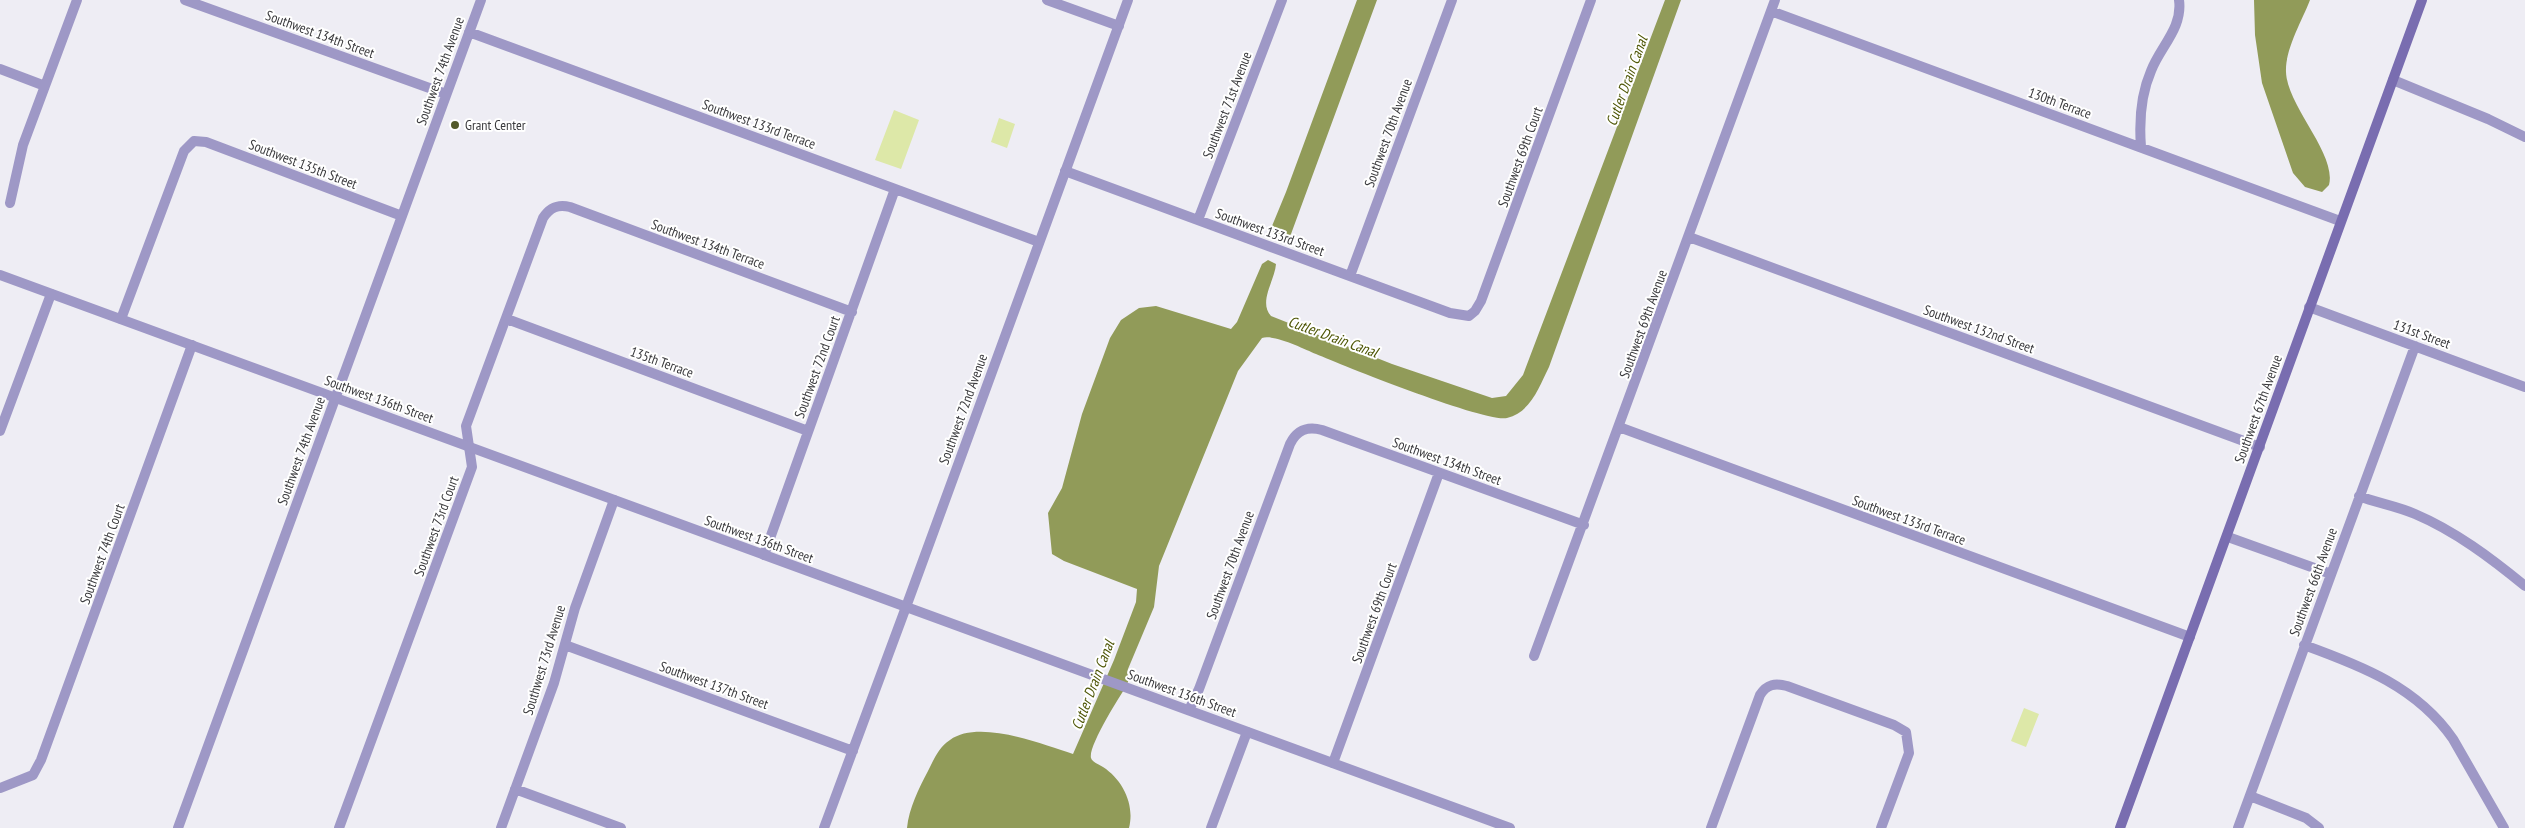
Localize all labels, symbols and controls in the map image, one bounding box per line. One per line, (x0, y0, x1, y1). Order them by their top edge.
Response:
street label: Southwest 134th Street (263, 6, 377, 62)
street label: Southwest 74th Avenue (412, 14, 468, 128)
water label: Cutler Drain Canal (1602, 32, 1652, 128)
street label: Southwest 71st Avenue (1198, 49, 1256, 161)
street label: Southwest 70th Avenue (1360, 76, 1416, 190)
street label: 130th Terrace (2026, 83, 2094, 123)
street label: Southwest 133rd Terrace (700, 95, 818, 153)
street label: Southwest 69th Court (1494, 104, 1547, 210)
place label: Grant Center (465, 116, 526, 134)
marker: Grant Center (449, 119, 461, 131)
street label: Southwest 135th Street (246, 135, 360, 193)
street label: Southwest 133rd Street (1213, 204, 1327, 260)
street label: Southwest 134th Terrace (649, 215, 767, 273)
street label: Southwest 69th Avenue (1615, 267, 1671, 381)
street label: Southwest 132nd Street (1921, 301, 2037, 357)
water label: Cutler Drain Canal (1286, 312, 1382, 362)
street label: Southwest 72nd Court (790, 313, 844, 421)
street label: 131st Street (2391, 315, 2453, 353)
street label: 135th Terrace (628, 342, 696, 382)
street label: Southwest 72nd Avenue (935, 351, 991, 467)
street label: Southwest 67th Avenue (2230, 352, 2286, 466)
street label: Southwest 136th Street (322, 371, 436, 427)
street label: Southwest 74th Avenue (273, 394, 329, 508)
street label: Southwest 134th Street (1390, 433, 1504, 489)
street label: Southwest 73rd Court (410, 473, 463, 579)
street label: Southwest 133rd Terrace (1850, 491, 1968, 549)
street label: Southwest 74th Court (76, 501, 129, 607)
street label: Southwest 70th Avenue (1202, 508, 1258, 622)
street label: Southwest 136th Street (702, 511, 816, 567)
street label: Southwest 66th Avenue (2285, 525, 2341, 639)
street label: Southwest 69th Court (1348, 560, 1401, 666)
street label: Southwest 73rd Avenue (519, 603, 569, 717)
water label: Cutler Drain Canal (1067, 636, 1119, 732)
street label: Southwest 137th Street (657, 657, 771, 713)
street label: Southwest 136th Street (1125, 665, 1239, 721)

